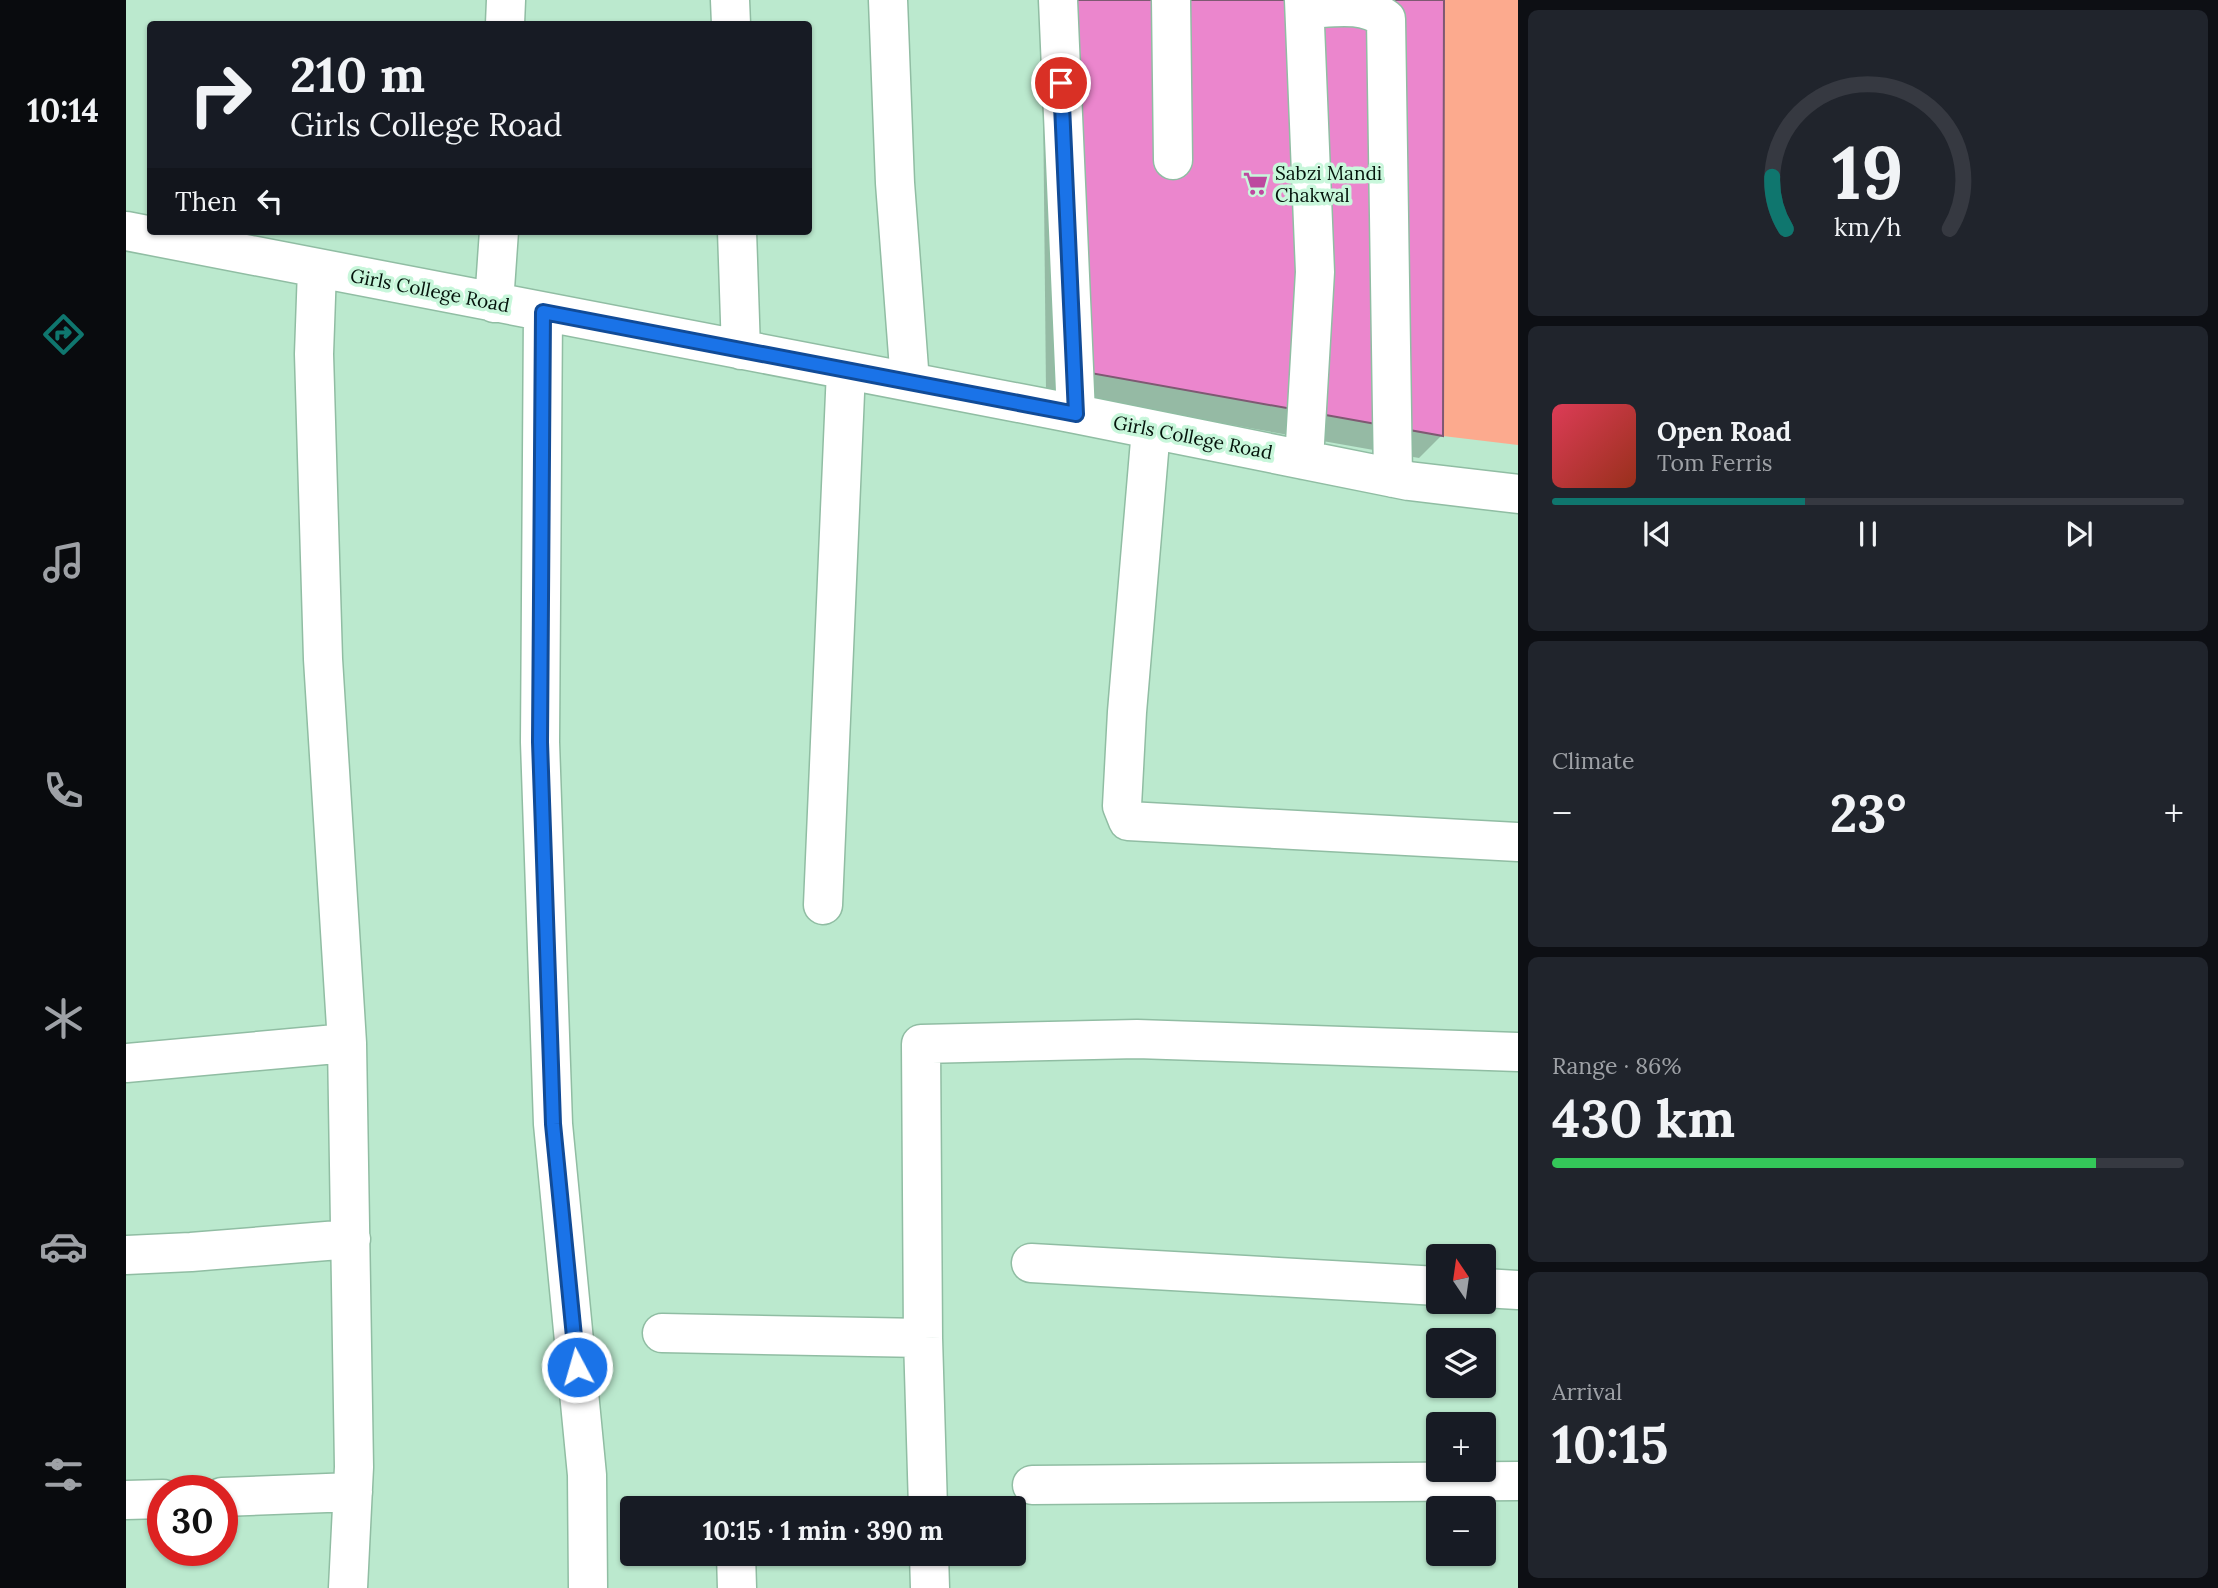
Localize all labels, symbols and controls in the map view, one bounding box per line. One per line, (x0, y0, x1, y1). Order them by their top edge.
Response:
text: 210 m (290, 43, 425, 105)
icon: right (175, 49, 266, 140)
pin (1031, 53, 1091, 113)
icon: arrive (1042, 64, 1080, 102)
text: 10:14 (27, 90, 99, 131)
text: Girls College Road (290, 104, 562, 145)
text: 19 (1832, 126, 1904, 219)
place label: Sabzi Mandi Chakwal (1275, 161, 1382, 207)
supermarket icon: Sabzi Mandi Chakwal (1241, 170, 1269, 198)
icon: left (251, 182, 289, 220)
text: Then (175, 185, 237, 218)
text: km/h (1834, 211, 1902, 243)
street label: Girls College Road (348, 263, 512, 317)
icon: directions (39, 310, 88, 359)
street label: Girls College Road (1111, 410, 1275, 464)
text: Open Road (1657, 415, 1791, 448)
text: Tom Ferris (1657, 448, 1772, 477)
icon: previous (1638, 515, 1676, 553)
icon: pause (1849, 515, 1887, 553)
icon: next (2060, 515, 2098, 553)
icon: music (39, 538, 88, 587)
text: Climate (1552, 746, 1634, 775)
icon: phone (39, 766, 88, 815)
text: 23° (1830, 780, 1906, 846)
text: − (1552, 789, 1572, 837)
text: + (2164, 789, 2184, 837)
icon: climate (39, 994, 88, 1043)
text: Range · 86% (1552, 1051, 1681, 1080)
text: 430 km (1552, 1085, 1735, 1151)
icon: car (39, 1222, 88, 1271)
north arrow (1426, 1244, 1496, 1314)
map controls (1426, 1244, 1496, 1566)
button: layers (1426, 1328, 1496, 1398)
position arrow (540, 1330, 614, 1404)
text: Arrival (1552, 1377, 1622, 1406)
text: 10:15 (1552, 1411, 1668, 1477)
button: + (1426, 1412, 1496, 1482)
icon: filters (39, 1450, 88, 1499)
speed limit sign: 30 (147, 1475, 238, 1566)
button: − (1426, 1496, 1496, 1566)
text: 10:15 · 1 min · 390 m (703, 1514, 943, 1547)

